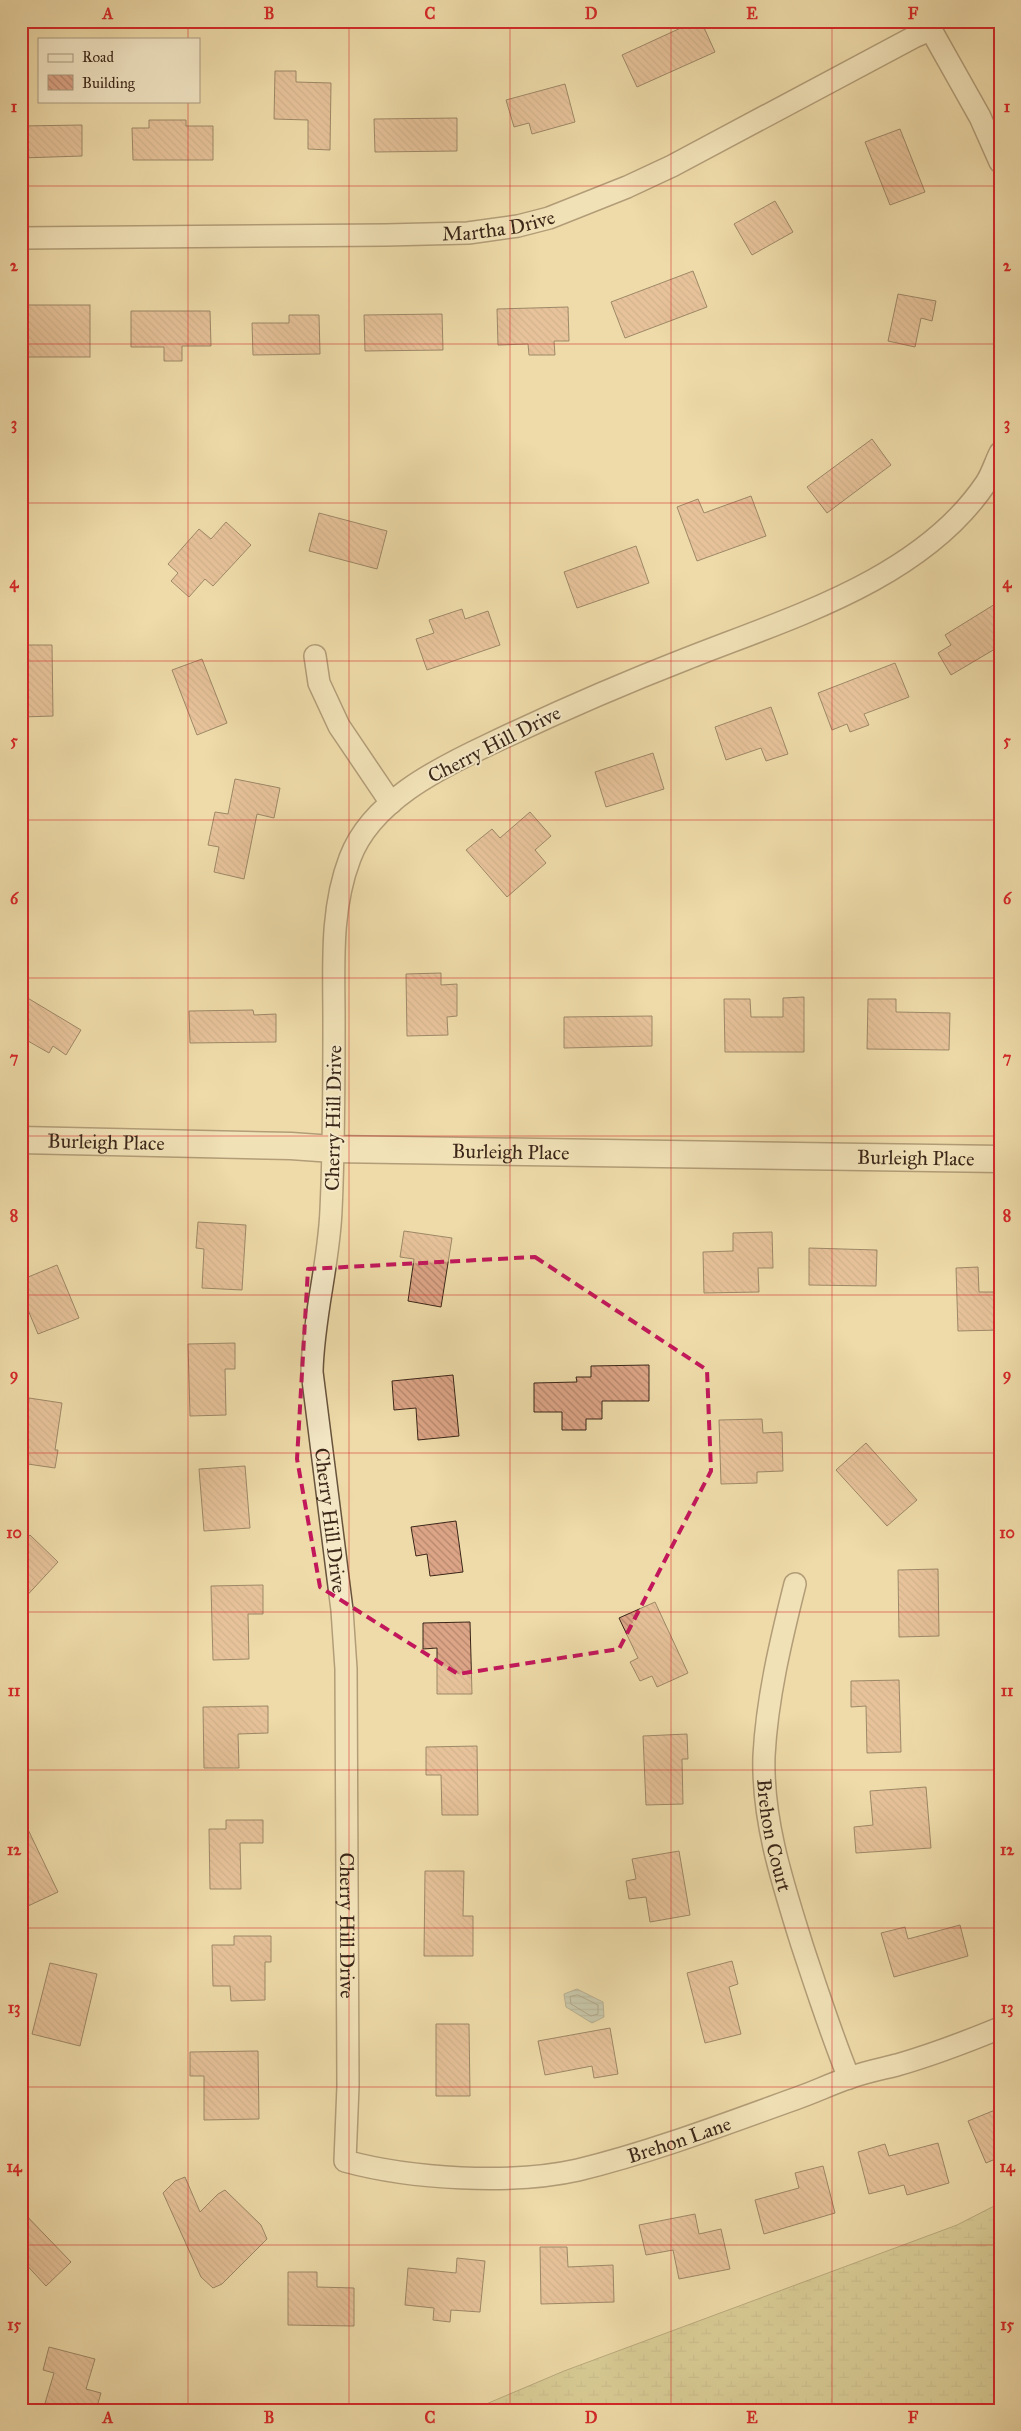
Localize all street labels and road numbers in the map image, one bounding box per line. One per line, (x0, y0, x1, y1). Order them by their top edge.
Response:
street label: Martha Drive (442, 205, 558, 246)
street label: Cherry Hill Drive (424, 700, 564, 788)
street label: Cherry Hill Drive (320, 1045, 346, 1191)
street label: Burleigh Place (47, 1129, 165, 1155)
street label: Burleigh Place (452, 1139, 570, 1165)
street label: Burleigh Place (857, 1145, 975, 1171)
street label: Cherry Hill Drive (310, 1446, 352, 1594)
street label: Brehon Court (752, 1778, 797, 1894)
street label: Cherry Hill Drive (335, 1853, 360, 1999)
street label: Brehon Lane (624, 2111, 734, 2168)

